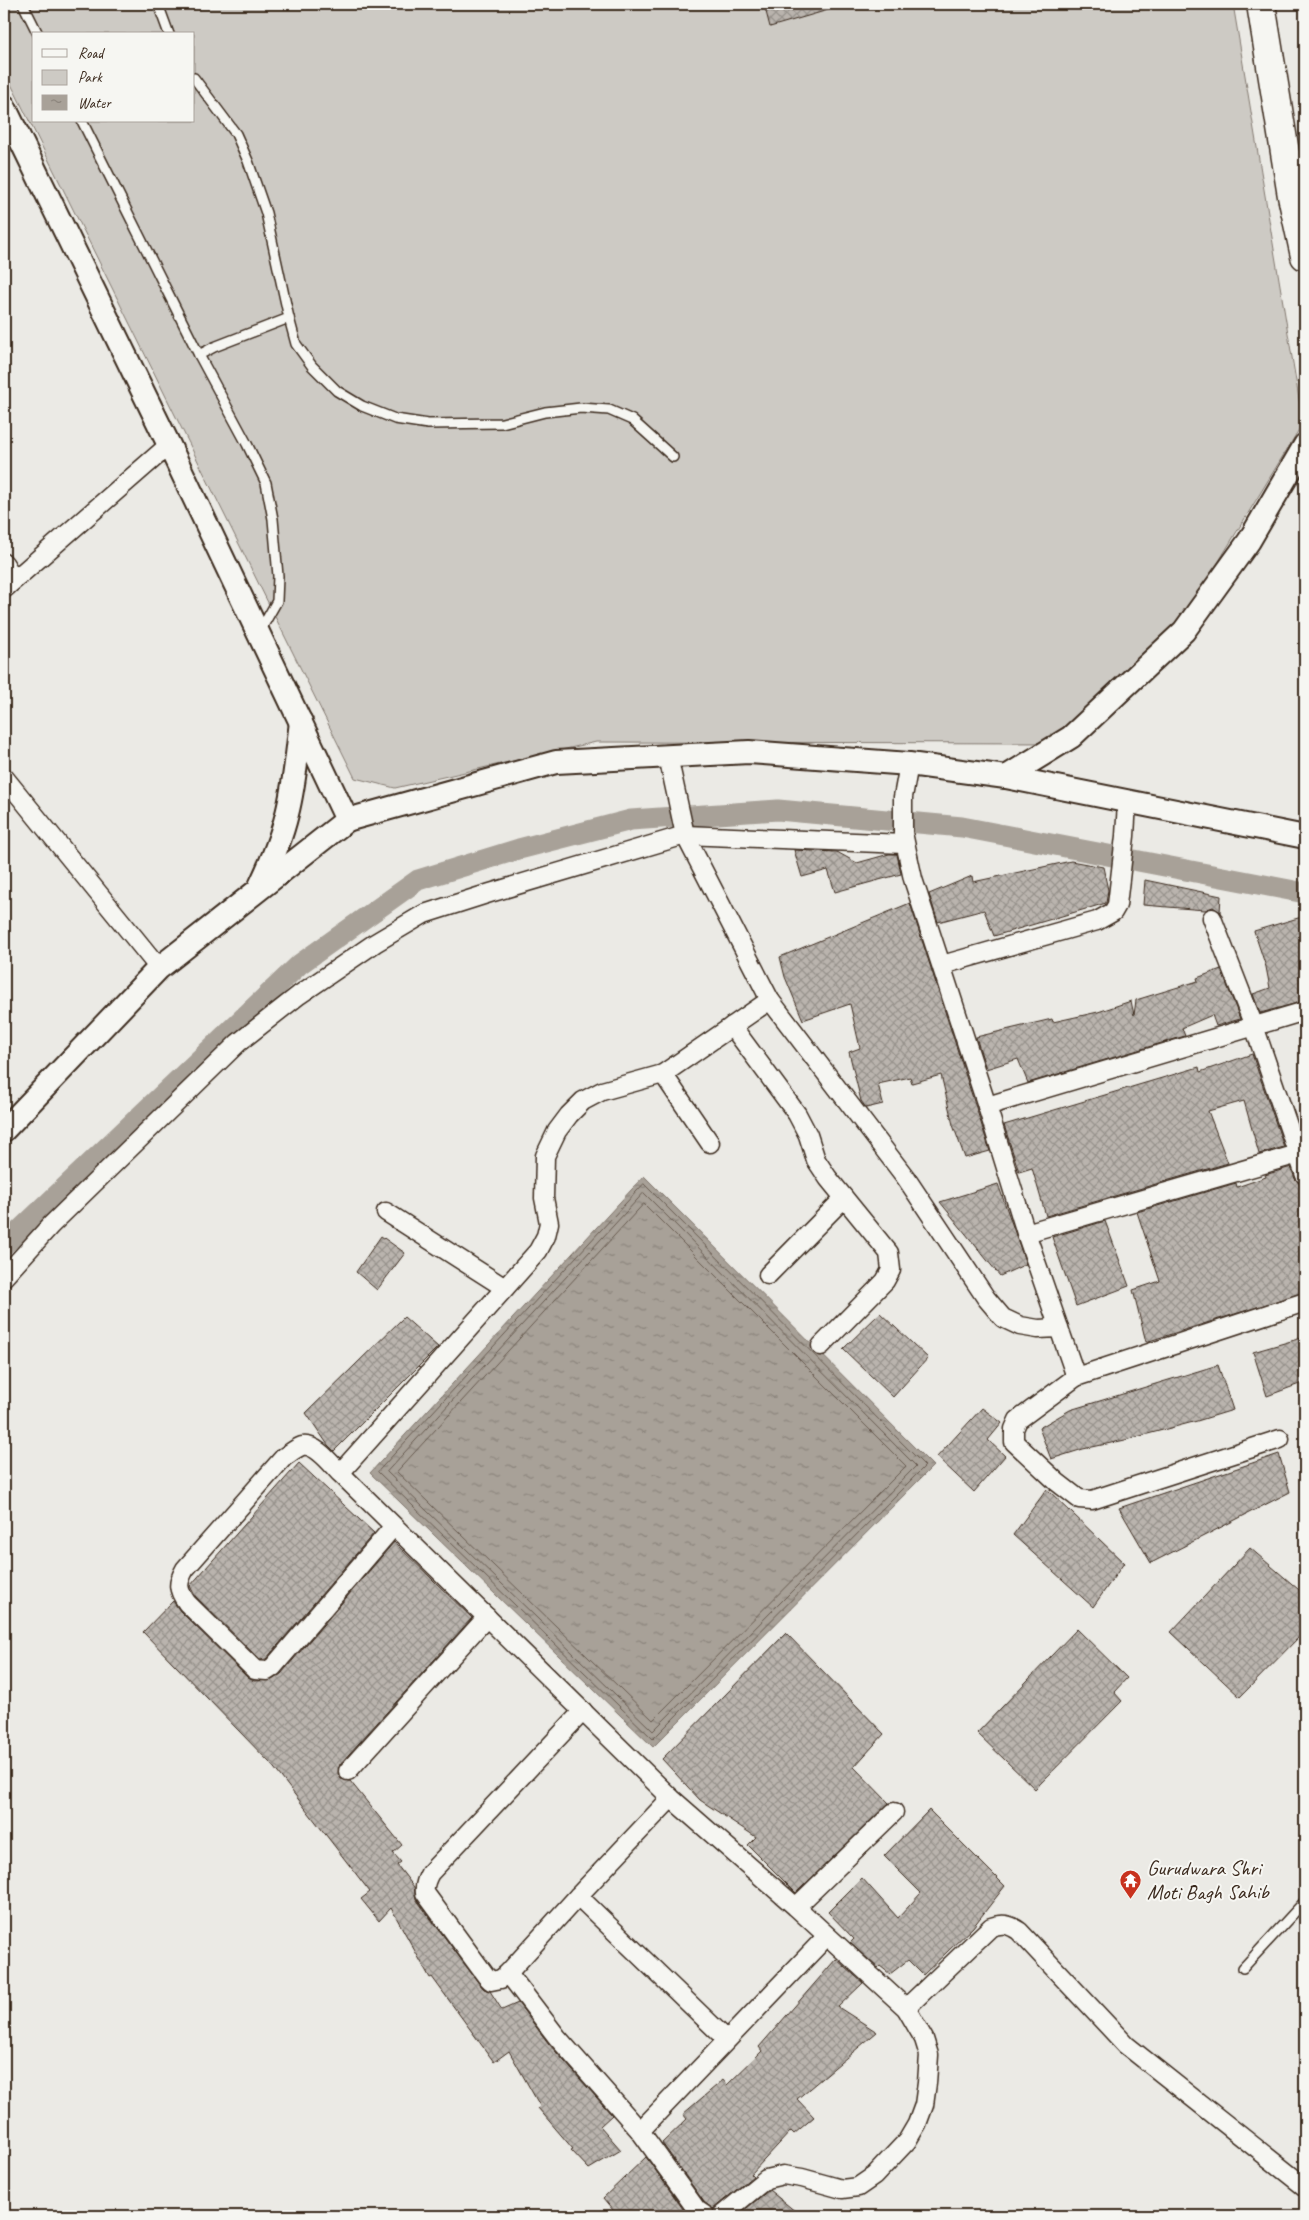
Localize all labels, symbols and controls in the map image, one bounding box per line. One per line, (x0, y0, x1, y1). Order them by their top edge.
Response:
legend (32, 32, 195, 122)
text: Road (78, 44, 105, 63)
text: Park (78, 68, 103, 87)
text: Water (78, 94, 112, 113)
place label: Gurudwara Shri Moti Bagh Sahib (1147, 1855, 1271, 1905)
temple icon: Gurudwara Shri Moti Bagh Sahib (1119, 1868, 1143, 1899)

